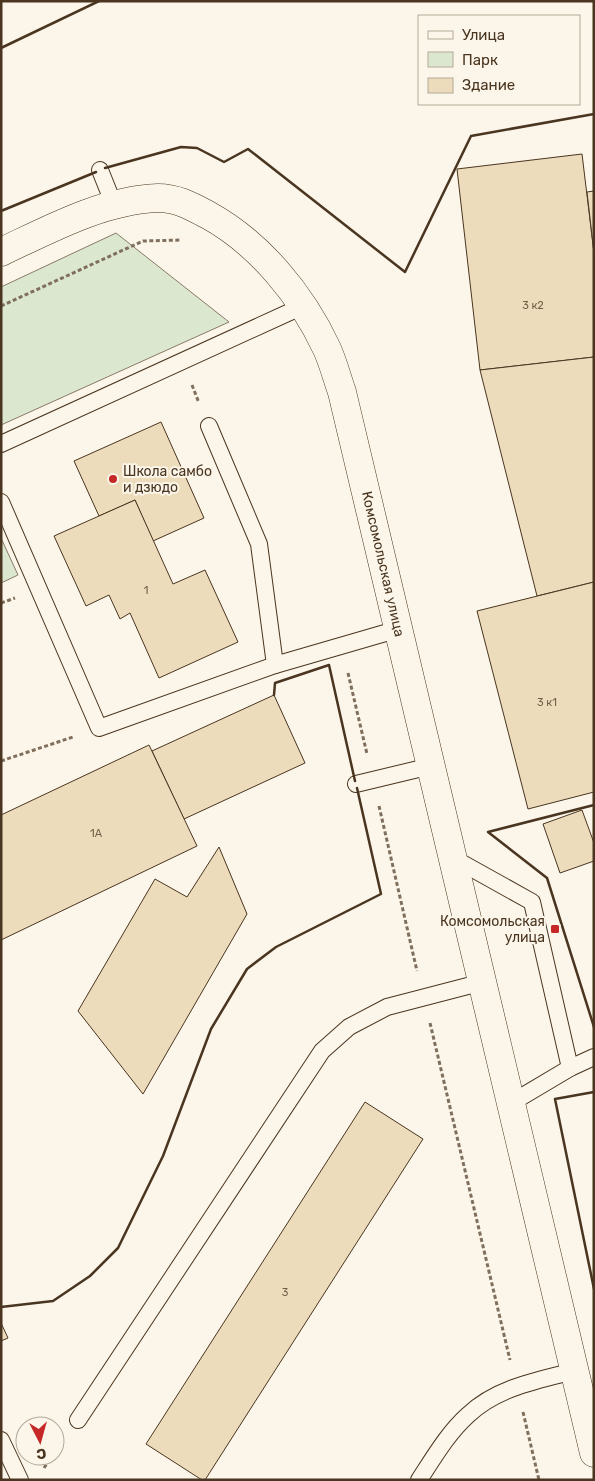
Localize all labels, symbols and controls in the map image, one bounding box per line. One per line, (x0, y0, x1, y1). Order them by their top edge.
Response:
legend (418, 15, 580, 105)
text: Улица (462, 26, 505, 44)
text: Парк (462, 51, 498, 69)
text: Здание (462, 76, 515, 94)
house number: 3 к2 (522, 299, 544, 312)
place label: Школа самбо и дзюдо (123, 463, 212, 496)
marker: Школа самбо и дзюдо (107, 473, 119, 485)
street label: Комсомольская улица (358, 490, 408, 638)
house number: 1 (144, 584, 148, 597)
house number: 3 к1 (537, 696, 557, 709)
house number: 1А (90, 827, 103, 840)
place label: Комсомольская улица (440, 913, 545, 946)
marker: Комсомольская улица (549, 923, 561, 935)
house number: 3 (282, 1286, 289, 1299)
north arrow (15, 1416, 65, 1466)
text: С (35, 1444, 47, 1462)

